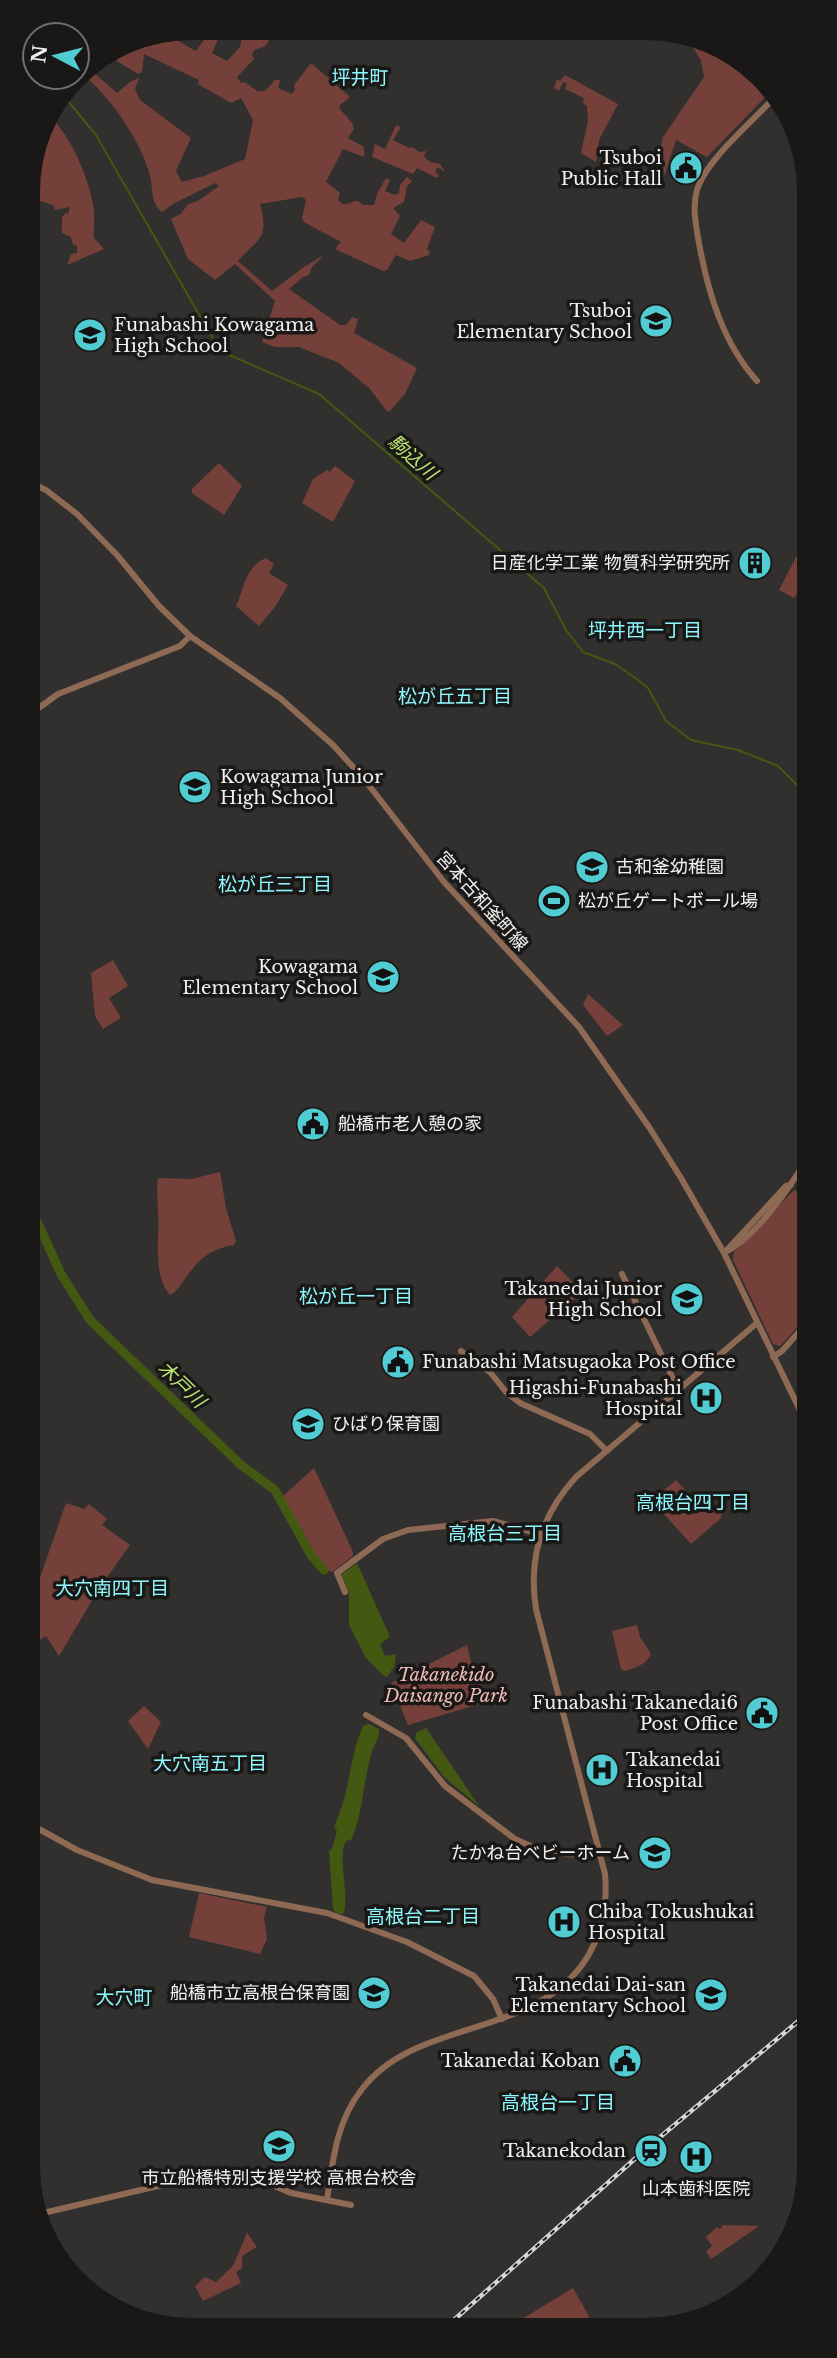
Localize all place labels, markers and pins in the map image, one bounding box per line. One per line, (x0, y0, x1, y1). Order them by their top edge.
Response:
place label: Tsuboi Public Hall (561, 147, 662, 190)
public building icon: Tsuboi Public Hall (667, 149, 705, 187)
place label: Tsuboi Elementary School (456, 300, 632, 343)
school or university icon: Tsuboi Elementary School (637, 302, 675, 340)
place label: Funabashi Kowagama High School (114, 314, 314, 357)
school or university icon: Funabashi Kowagama High School (71, 316, 109, 354)
building icon: 日産化学工業 物質科学研究所 (736, 544, 774, 582)
place label: 日産化学工業 物質科学研究所 (491, 552, 730, 574)
place label: Kowagama Junior High School (220, 766, 383, 809)
school or university icon: Kowagama Junior High School (176, 768, 214, 806)
school or university icon: 古和釜幼稚園 (573, 848, 611, 886)
place label: 古和釜幼稚園 (616, 856, 724, 878)
sports icon: 松が丘ゲートボール場 (535, 882, 573, 920)
place label: 松が丘ゲートボール場 (578, 890, 758, 912)
place label: Kowagama Elementary School (182, 956, 358, 999)
school or university icon: Kowagama Elementary School (364, 958, 402, 996)
public building icon: 船橋市老人憩の家 (294, 1105, 332, 1143)
place label: 船橋市老人憩の家 (338, 1113, 482, 1135)
place label: Takanedai Junior High School (505, 1278, 662, 1321)
school or university icon: Takanedai Junior High School (668, 1280, 706, 1318)
public building icon: Funabashi Matsugaoka Post Office (379, 1343, 417, 1381)
place label: Funabashi Matsugaoka Post Office (422, 1351, 736, 1373)
place label: Higashi-Funabashi Hospital (509, 1377, 682, 1420)
hospital icon: Higashi-Funabashi Hospital (687, 1379, 725, 1417)
school or university icon: ひばり保育園 (289, 1405, 327, 1443)
place label: ひばり保育園 (332, 1413, 440, 1435)
place label: Funabashi Takanedai6 Post Office (532, 1692, 738, 1735)
public building icon: Funabashi Takanedai6 Post Office (743, 1694, 781, 1732)
place label: Takanedai Hospital (626, 1749, 721, 1792)
hospital icon: Takanedai Hospital (583, 1751, 621, 1789)
school or university icon: たかね台ベビーホーム (636, 1834, 674, 1872)
place label: たかね台ベビーホーム (451, 1842, 630, 1864)
place label: Chiba Tokushukai Hospital (588, 1901, 754, 1944)
hospital icon: Chiba Tokushukai Hospital (545, 1903, 583, 1941)
school or university icon: 船橋市立高根台保育園 (355, 1974, 393, 2012)
place label: Takanedai Dai-san Elementary School (510, 1974, 686, 2017)
school or university icon: Takanedai Dai-san Elementary School (692, 1976, 730, 2014)
place label: 船橋市立高根台保育園 (170, 1982, 350, 2004)
public building icon: Takanedai Koban (606, 2042, 644, 2080)
place label: Takanedai Koban (441, 2050, 600, 2072)
school or university icon: 市立船橋特別支援学校 高根台校舎 (260, 2127, 298, 2165)
station icon: Takanekodan (632, 2132, 670, 2170)
hospital icon: 山本歯科医院 (677, 2138, 715, 2176)
place label: Takanekodan (503, 2140, 626, 2162)
place label: 市立船橋特別支援学校 高根台校舎 (141, 2167, 417, 2189)
place label: 山本歯科医院 (642, 2178, 750, 2200)

